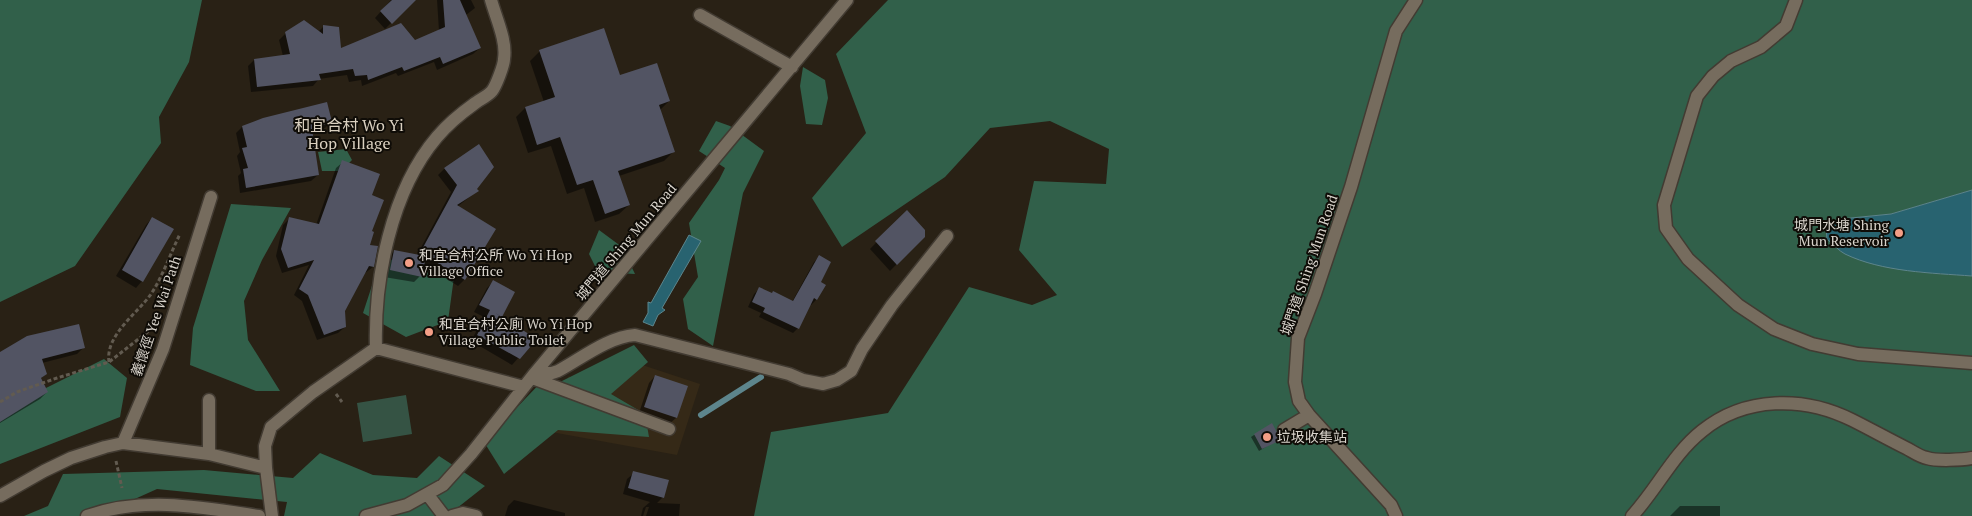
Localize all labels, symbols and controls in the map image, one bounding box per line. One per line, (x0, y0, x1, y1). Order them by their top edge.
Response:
district label: 和宜合村 Wo Yi Hop Village (294, 114, 404, 154)
street label: 城門道 Shing Mun Road (571, 179, 680, 304)
street label: 城門道 Shing Mun Road (1276, 192, 1342, 338)
place label: 城門水塘 Shing Mun Reservoir (1794, 215, 1890, 250)
marker: 城門水塘 Shing Mun Reservoir (1893, 227, 1905, 239)
place label: 和宜合村公所 Wo Yi Hop Village Office (419, 245, 572, 280)
street label: 義懷徑 Yee Wai Path (126, 253, 185, 379)
marker: 和宜合村公所 Wo Yi Hop Village Office (403, 257, 415, 269)
place label: 和宜合村公廁 Wo Yi Hop Village Public Toilet (439, 314, 592, 349)
marker: 和宜合村公廁 Wo Yi Hop Village Public Toilet (423, 326, 435, 338)
place label: 垃圾收集站 (1277, 427, 1347, 446)
marker: 垃圾收集站 (1261, 431, 1273, 443)

